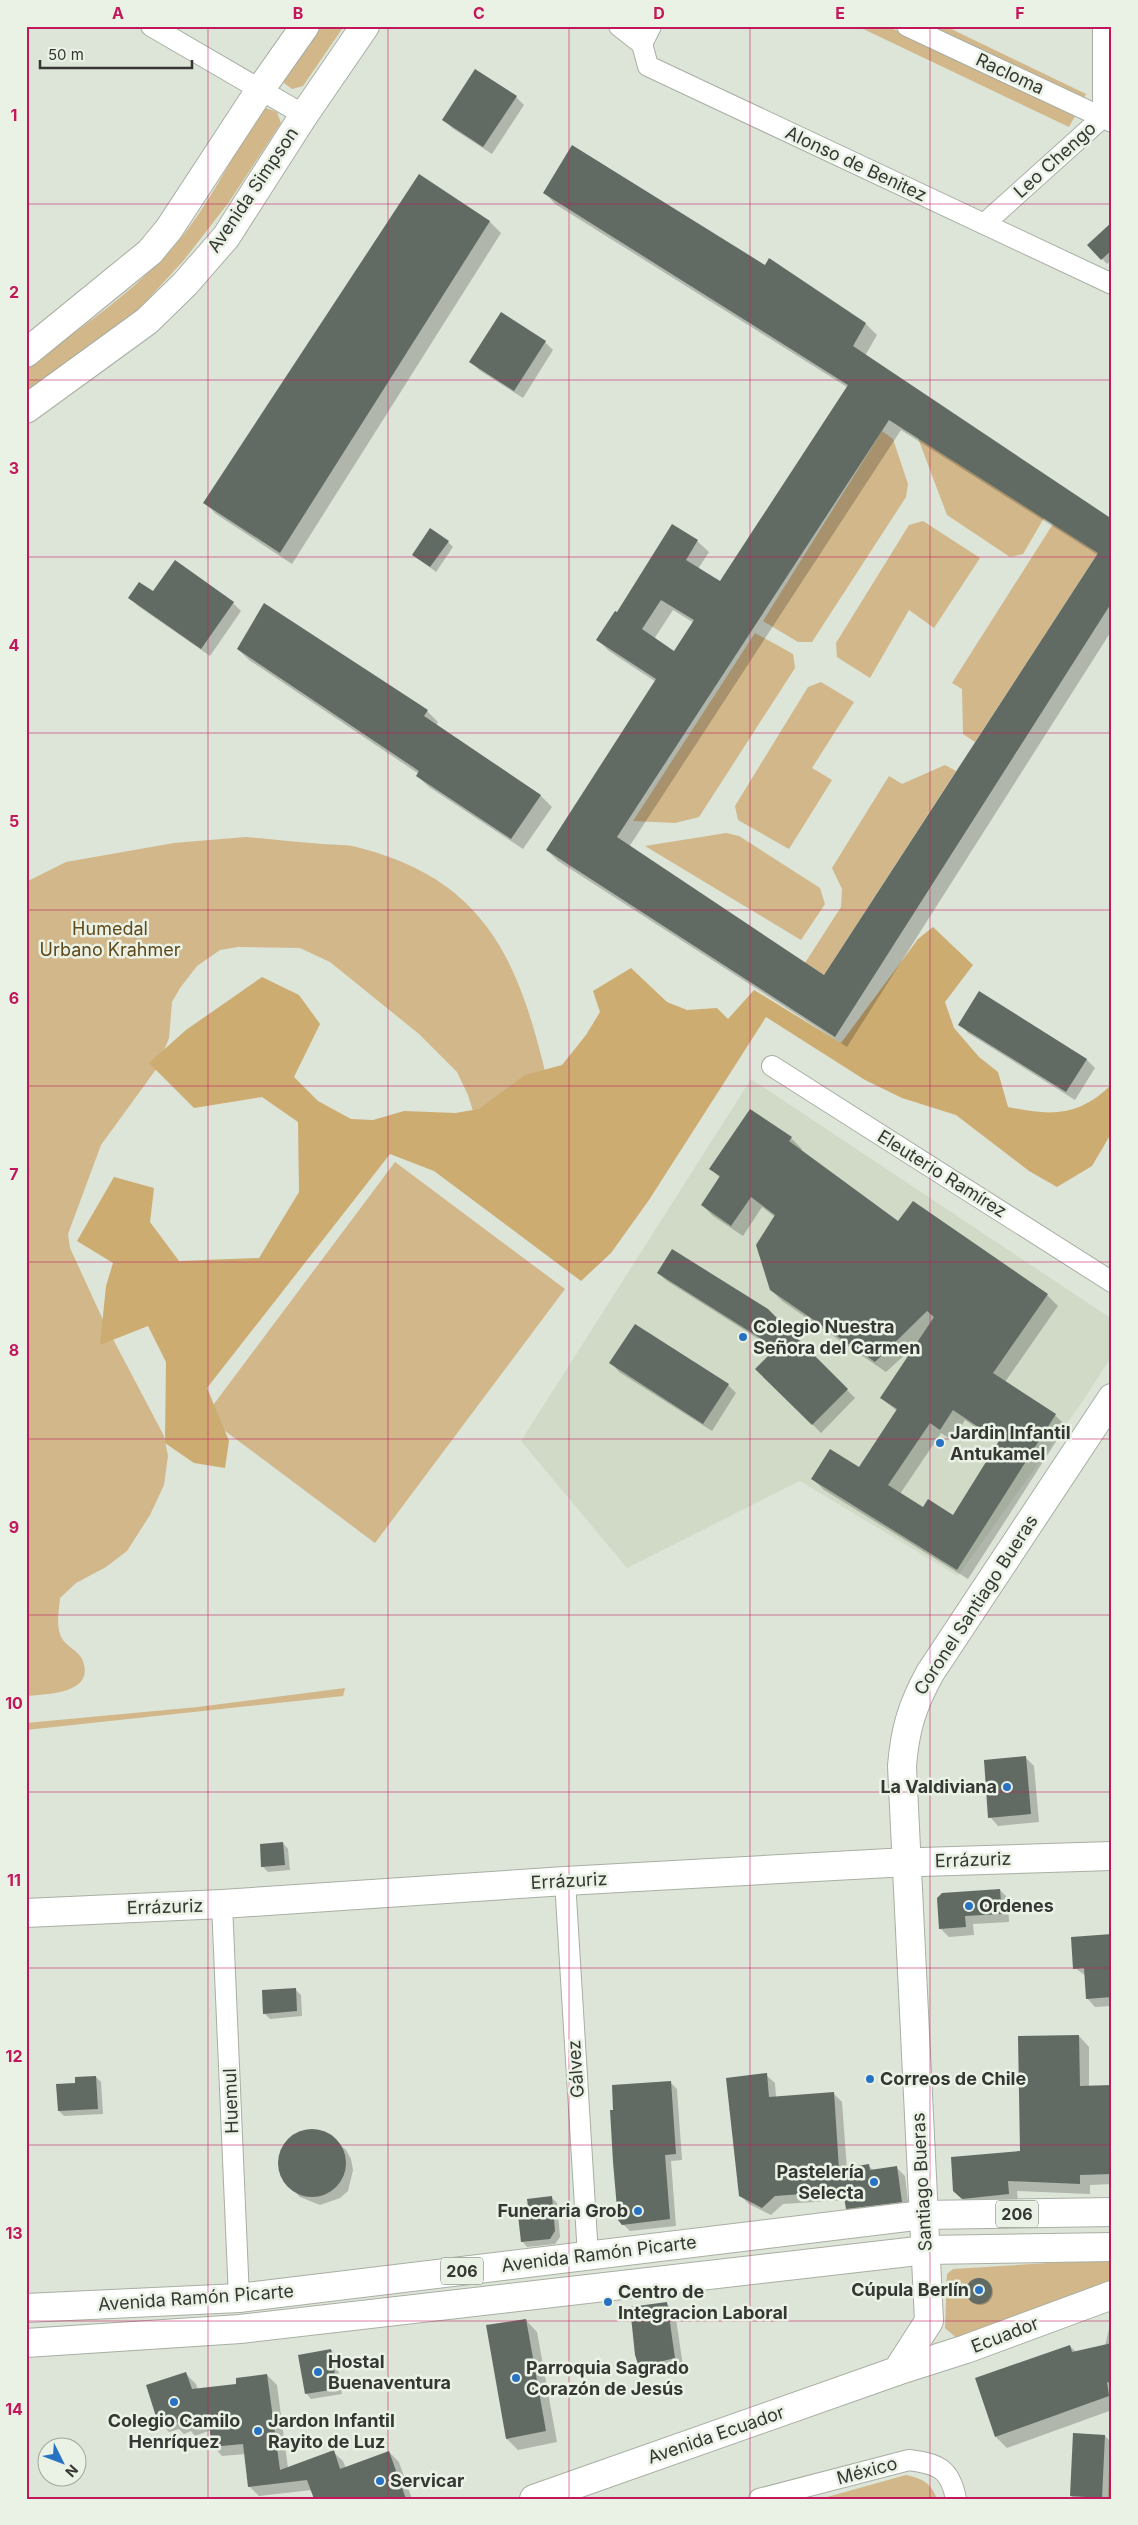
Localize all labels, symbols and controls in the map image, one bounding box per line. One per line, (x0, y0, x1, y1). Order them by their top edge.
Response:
text: A (112, 3, 124, 23)
text: B (293, 3, 303, 23)
text: C (473, 3, 485, 23)
text: D (653, 3, 665, 23)
text: E (835, 3, 845, 23)
text: F (1015, 3, 1025, 23)
scale bar (40, 38, 192, 70)
text: 50 m (48, 45, 84, 64)
street label: Racloma (973, 49, 1048, 98)
text: 1 (11, 105, 17, 125)
street label: Leo Chengo (1009, 117, 1100, 202)
street label: Alonso de Benitez (782, 122, 930, 205)
street label: Avenida Simpson (203, 123, 302, 256)
text: 2 (9, 282, 19, 302)
text: 3 (9, 458, 19, 478)
text: 4 (9, 635, 20, 655)
text: 5 (9, 811, 19, 831)
park label: Humedal Urbano Krahmer (40, 918, 181, 960)
text: 6 (9, 988, 19, 1008)
street label: Eleuterio Ramírez (874, 1125, 1011, 1222)
text: 7 (9, 1164, 19, 1184)
place label: Colegio Nuestra Señora del Carmen (753, 1316, 920, 1358)
marker: Colegio Nuestra Señora del Carmen (737, 1331, 749, 1343)
text: 8 (9, 1340, 19, 1360)
place label: Jardin Infantil Antukamel (950, 1422, 1071, 1464)
marker: Jardin Infantil Antukamel (934, 1437, 946, 1449)
street label: Coronel Santiago Bueras (909, 1511, 1042, 1699)
text: 9 (9, 1517, 19, 1537)
text: 10 (5, 1693, 23, 1713)
place label: La Valdiviana (880, 1776, 997, 1797)
marker: La Valdiviana (1001, 1781, 1013, 1793)
street label: Errázuriz (934, 1848, 1012, 1871)
street label: Errázuriz (530, 1868, 608, 1893)
text: 11 (7, 1870, 21, 1890)
street label: Errázuriz (126, 1895, 204, 1918)
place label: Ordenes (979, 1895, 1054, 1916)
marker: Ordenes (963, 1900, 975, 1912)
street label: Gálvez (563, 2039, 588, 2099)
text: 12 (6, 2046, 22, 2066)
street label: Huemul (219, 2068, 242, 2134)
place label: Correos de Chile (880, 2068, 1026, 2089)
marker: Correos de Chile (864, 2073, 876, 2085)
street label: Santiago Bueras (907, 2112, 936, 2252)
place label: Pastelería Selecta (777, 2161, 864, 2203)
marker: Pastelería Selecta (868, 2176, 880, 2188)
place label: Funeraria Grob (498, 2200, 628, 2221)
road number: 206 (996, 2200, 1038, 2228)
marker: Funeraria Grob (632, 2205, 644, 2217)
text: 13 (5, 2223, 23, 2243)
street label: Avenida Ramón Picarte (500, 2231, 698, 2276)
road number: 206 (441, 2258, 483, 2284)
place label: Cúpula Berlín (851, 2279, 969, 2300)
street label: Avenida Ramón Picarte (97, 2280, 295, 2315)
place label: Centro de Integracion Laboral (618, 2281, 788, 2323)
marker: Cúpula Berlín (973, 2284, 985, 2296)
marker: Centro de Integracion Laboral (602, 2296, 614, 2308)
street label: Ecuador (968, 2312, 1042, 2357)
place label: Hostal Buenaventura (328, 2351, 451, 2393)
place label: Parroquia Sagrado Corazón de Jesús (526, 2357, 689, 2399)
marker: Hostal Buenaventura (312, 2366, 324, 2378)
marker: Parroquia Sagrado Corazón de Jesús (510, 2372, 522, 2384)
marker: Colegio Camilo Henríquez (168, 2396, 180, 2408)
text: 14 (5, 2399, 23, 2419)
street label: Avenida Ecuador (645, 2401, 787, 2468)
place label: Colegio Camilo Henríquez (108, 2410, 240, 2452)
place label: Jardon Infantil Rayito de Luz (268, 2410, 395, 2452)
marker: Jardon Infantil Rayito de Luz (252, 2425, 264, 2437)
north arrow (38, 2438, 88, 2488)
street label: México (834, 2452, 899, 2489)
text: N (62, 2461, 82, 2481)
place label: Servicar (390, 2470, 464, 2491)
marker: Servicar (374, 2475, 386, 2487)

